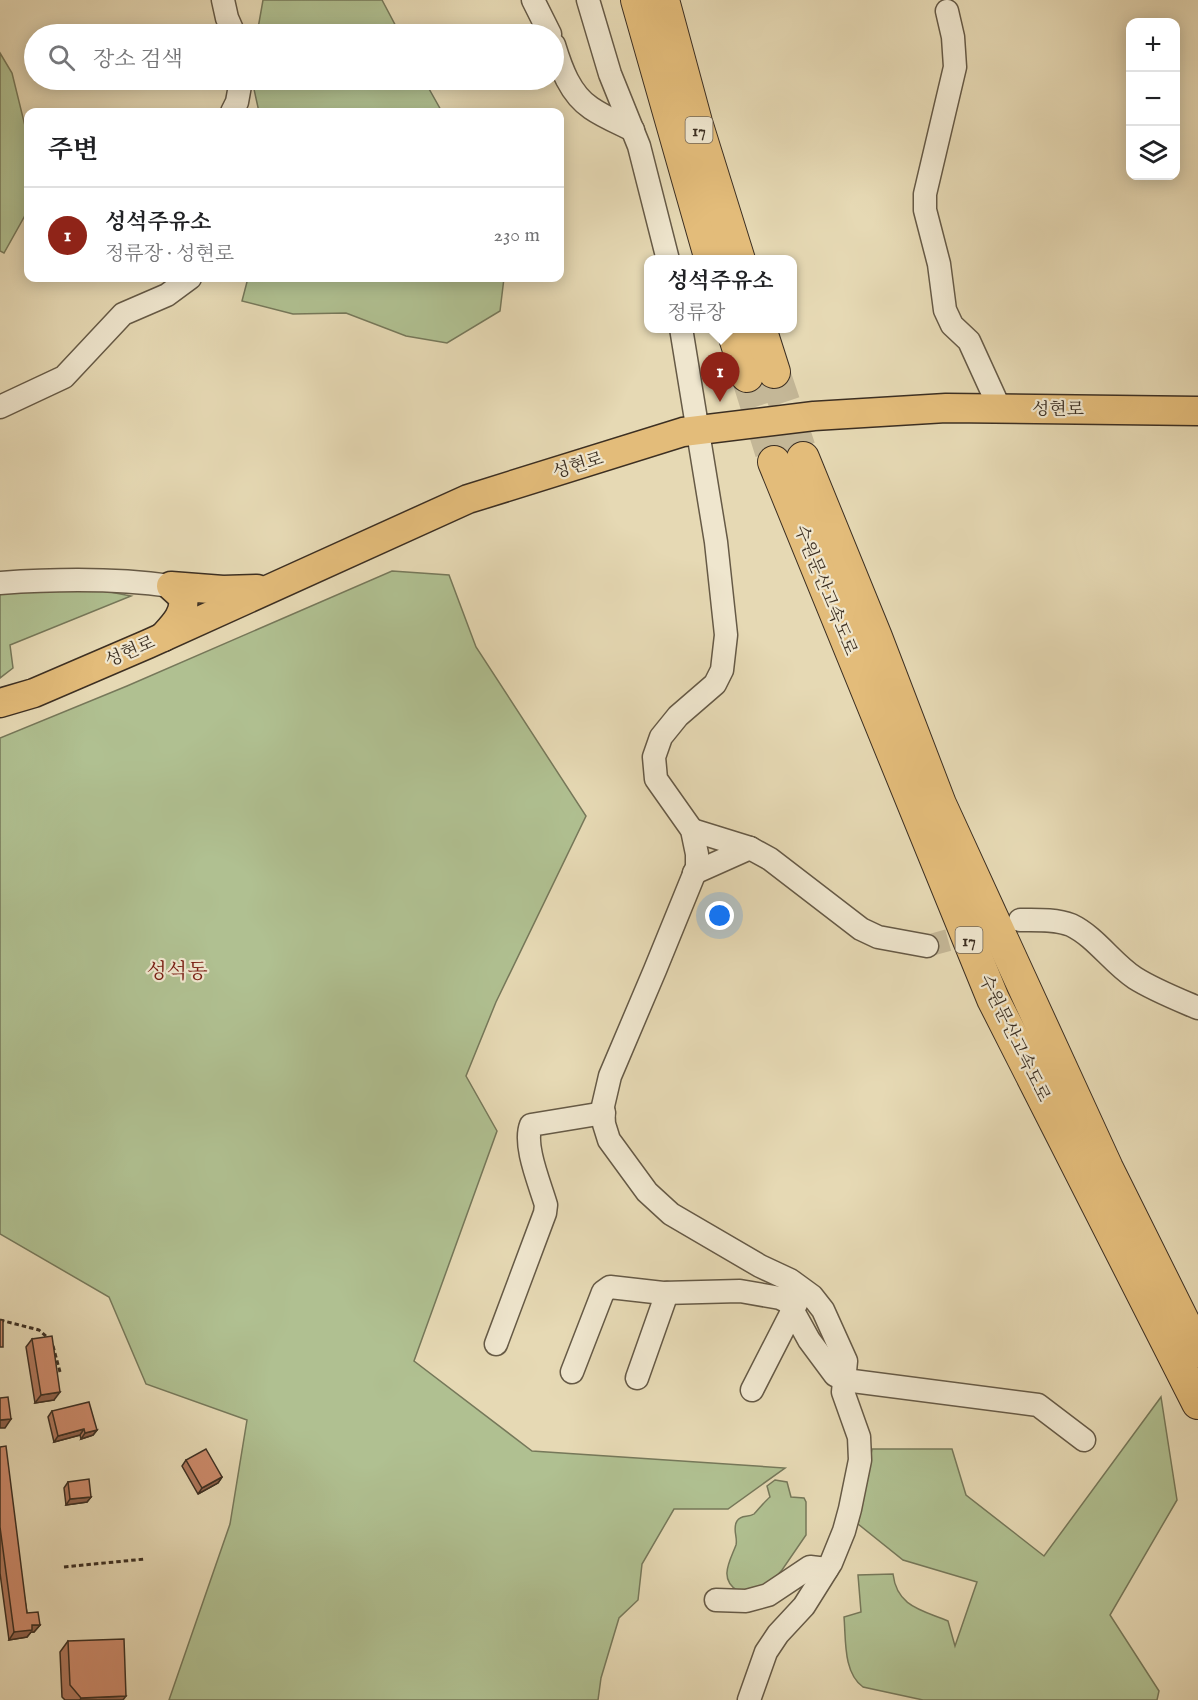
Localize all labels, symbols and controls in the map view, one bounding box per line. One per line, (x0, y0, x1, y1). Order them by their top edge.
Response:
map controls (1126, 18, 1180, 180)
button: + (1126, 18, 1180, 72)
search box (24, 24, 564, 90)
icon: search (45, 41, 78, 74)
text: 장소 검색 (93, 46, 183, 74)
button: − (1126, 72, 1180, 126)
road number: 17 (686, 117, 712, 143)
button: layers (1126, 126, 1180, 180)
text: 주변 (48, 134, 98, 167)
text: 성석주유소 (105, 209, 211, 237)
text: 1 (64, 223, 71, 248)
text: 230 m (494, 223, 540, 248)
text: 정류장 · 성현로 (105, 242, 234, 267)
popup (644, 255, 797, 333)
text: 성석주유소 (667, 268, 774, 296)
text: 정류장 (667, 301, 725, 326)
pin: 1 (700, 352, 740, 402)
street label: 성현로 (1032, 399, 1084, 422)
street label: 성현로 (550, 448, 607, 485)
street label: 수원문산고속도로 (788, 522, 861, 659)
street label: 성현로 (102, 632, 159, 673)
your location (705, 901, 734, 930)
road number: 17 (956, 927, 982, 953)
district label: 성석동 (147, 959, 207, 986)
street label: 수원문산고속도로 (973, 971, 1054, 1106)

